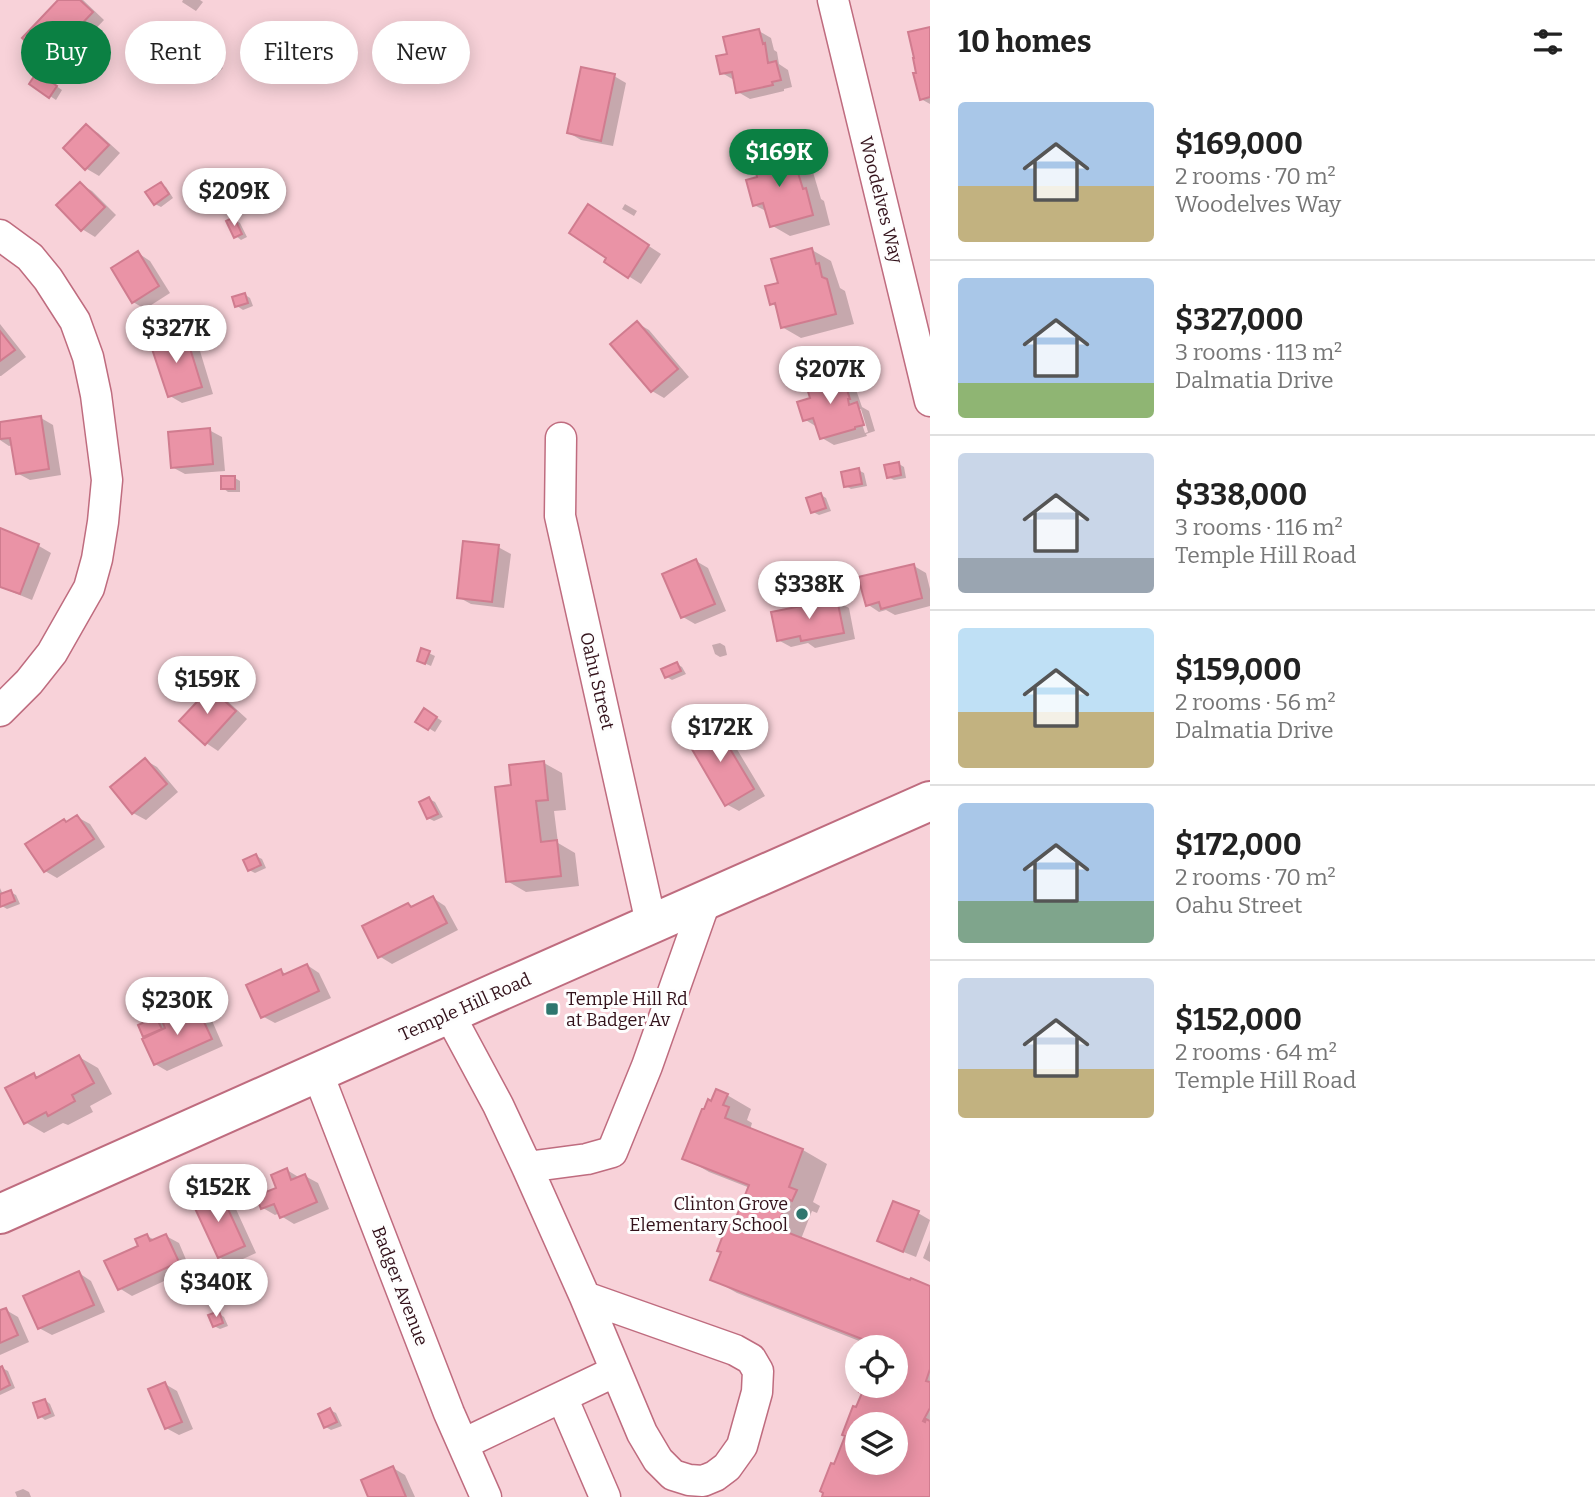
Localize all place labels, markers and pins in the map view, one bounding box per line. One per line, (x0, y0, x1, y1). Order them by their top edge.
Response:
pin: $169K (730, 130, 828, 189)
pin: $209K (185, 168, 283, 228)
pin: $327K (127, 306, 225, 365)
pin: $207K (781, 346, 879, 406)
pin: $338K (760, 562, 858, 621)
pin: $159K (158, 656, 256, 716)
pin: $172K (671, 704, 769, 764)
pin: $230K (128, 978, 226, 1037)
place label: Temple Hill Rd at Badger Av (566, 988, 688, 1031)
marker: Temple Hill Rd at Badger Av (544, 1001, 560, 1017)
pin: $152K (169, 1164, 267, 1224)
place label: Clinton Grove Elementary School (629, 1193, 788, 1236)
marker: Clinton Grove Elementary School (794, 1206, 810, 1222)
pin: $340K (167, 1260, 265, 1319)

